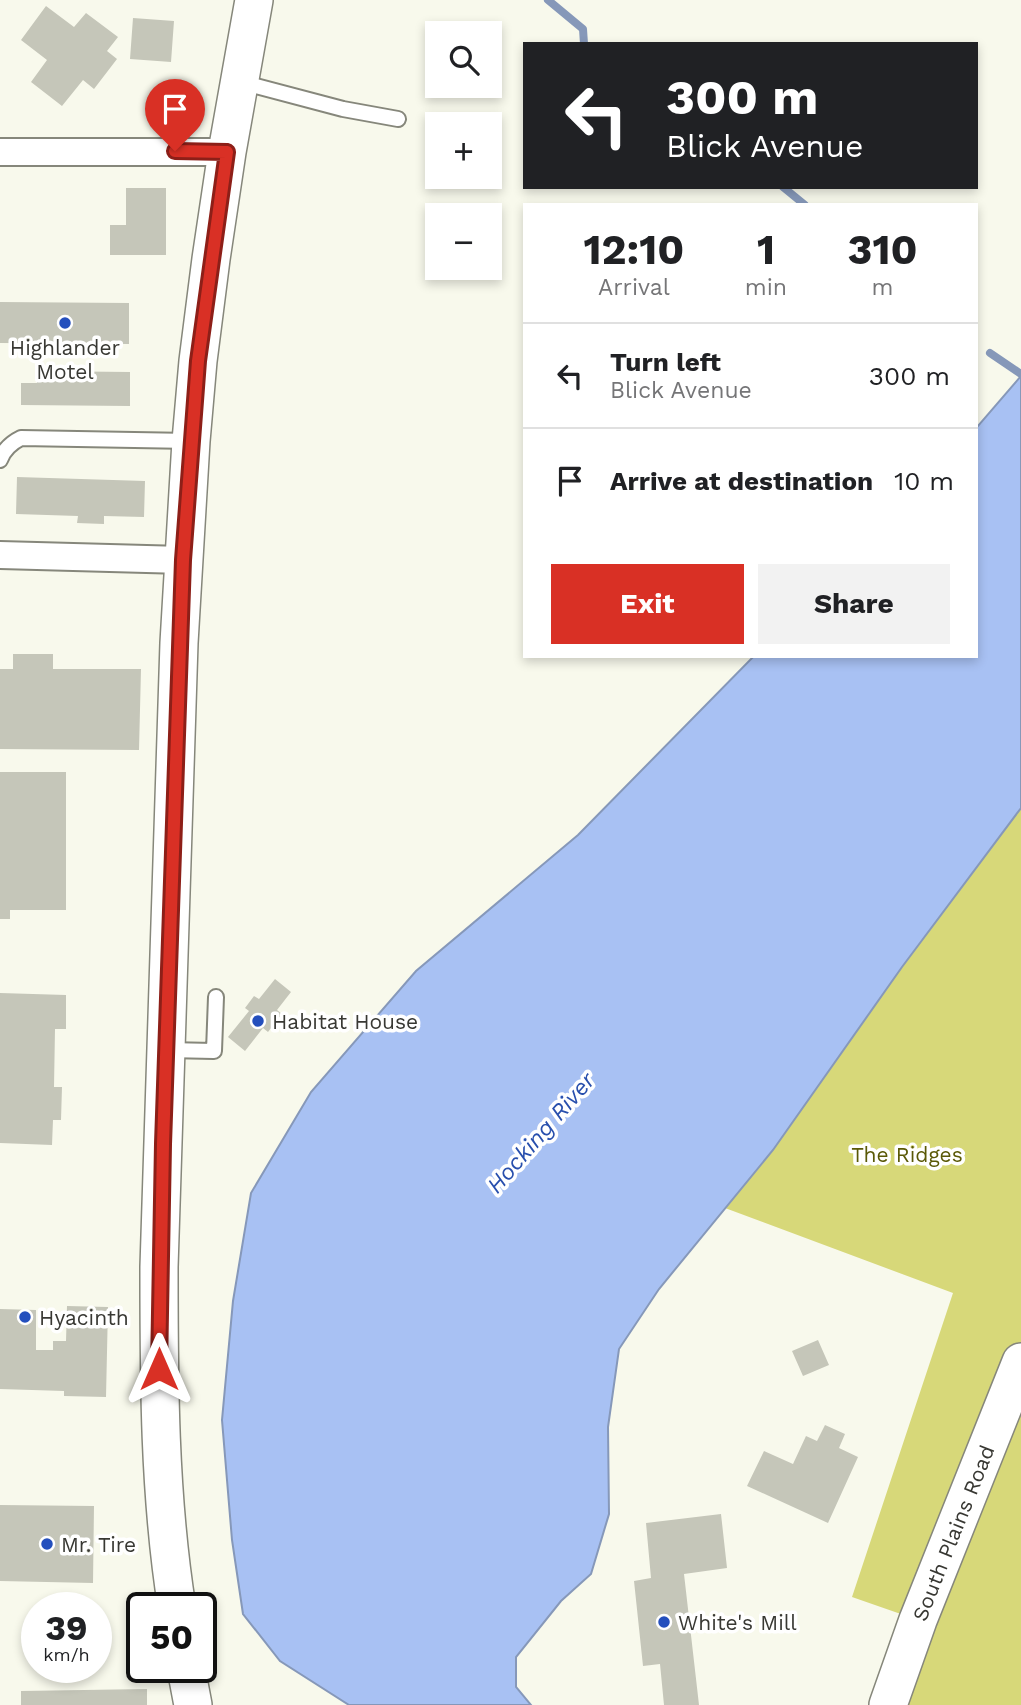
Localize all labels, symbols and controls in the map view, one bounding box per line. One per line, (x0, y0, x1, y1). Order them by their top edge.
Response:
map controls (425, 21, 502, 280)
button: search (425, 21, 502, 98)
text: 300 m (666, 68, 818, 126)
icon: left (551, 70, 642, 161)
pin (145, 79, 205, 151)
icon: arrive (156, 90, 194, 128)
button: + (425, 112, 502, 189)
text: Blick Avenue (666, 127, 863, 165)
button: − (425, 203, 502, 280)
text: 12:10 (583, 225, 684, 274)
text: 1 (757, 225, 775, 274)
text: 310 (848, 225, 918, 274)
text: Arrival (598, 274, 670, 301)
text: min (745, 274, 787, 301)
text: m (872, 274, 894, 301)
marker: Highlander Motel (57, 315, 73, 331)
place label: Highlander Motel (10, 335, 121, 384)
text: Turn left (610, 347, 721, 377)
icon: left (551, 357, 589, 395)
text: 300 m (869, 361, 950, 391)
text: Blick Avenue (610, 377, 752, 404)
icon: arrive (551, 462, 589, 500)
text: Arrive at destination (610, 466, 873, 496)
text: 10 m (894, 466, 954, 496)
button: Exit (551, 564, 744, 644)
button: Share (758, 564, 950, 644)
place label: Habitat House (272, 1009, 418, 1034)
marker: Habitat House (250, 1013, 266, 1029)
water label: Hocking River (481, 1066, 601, 1199)
park label: The Ridges (851, 1142, 963, 1167)
place label: Hyacinth (39, 1305, 129, 1330)
marker: Hyacinth (17, 1309, 33, 1325)
position arrow (122, 1332, 196, 1406)
street label: South Plains Road (906, 1441, 999, 1624)
place label: Mr. Tire (61, 1532, 136, 1557)
marker: Mr. Tire (39, 1536, 55, 1552)
speed limit sign: 50 (126, 1592, 217, 1683)
text: 39 (45, 1607, 88, 1649)
place label: White's Mill (678, 1610, 797, 1635)
marker: White's Mill (656, 1614, 672, 1630)
text: km/h (43, 1644, 90, 1665)

